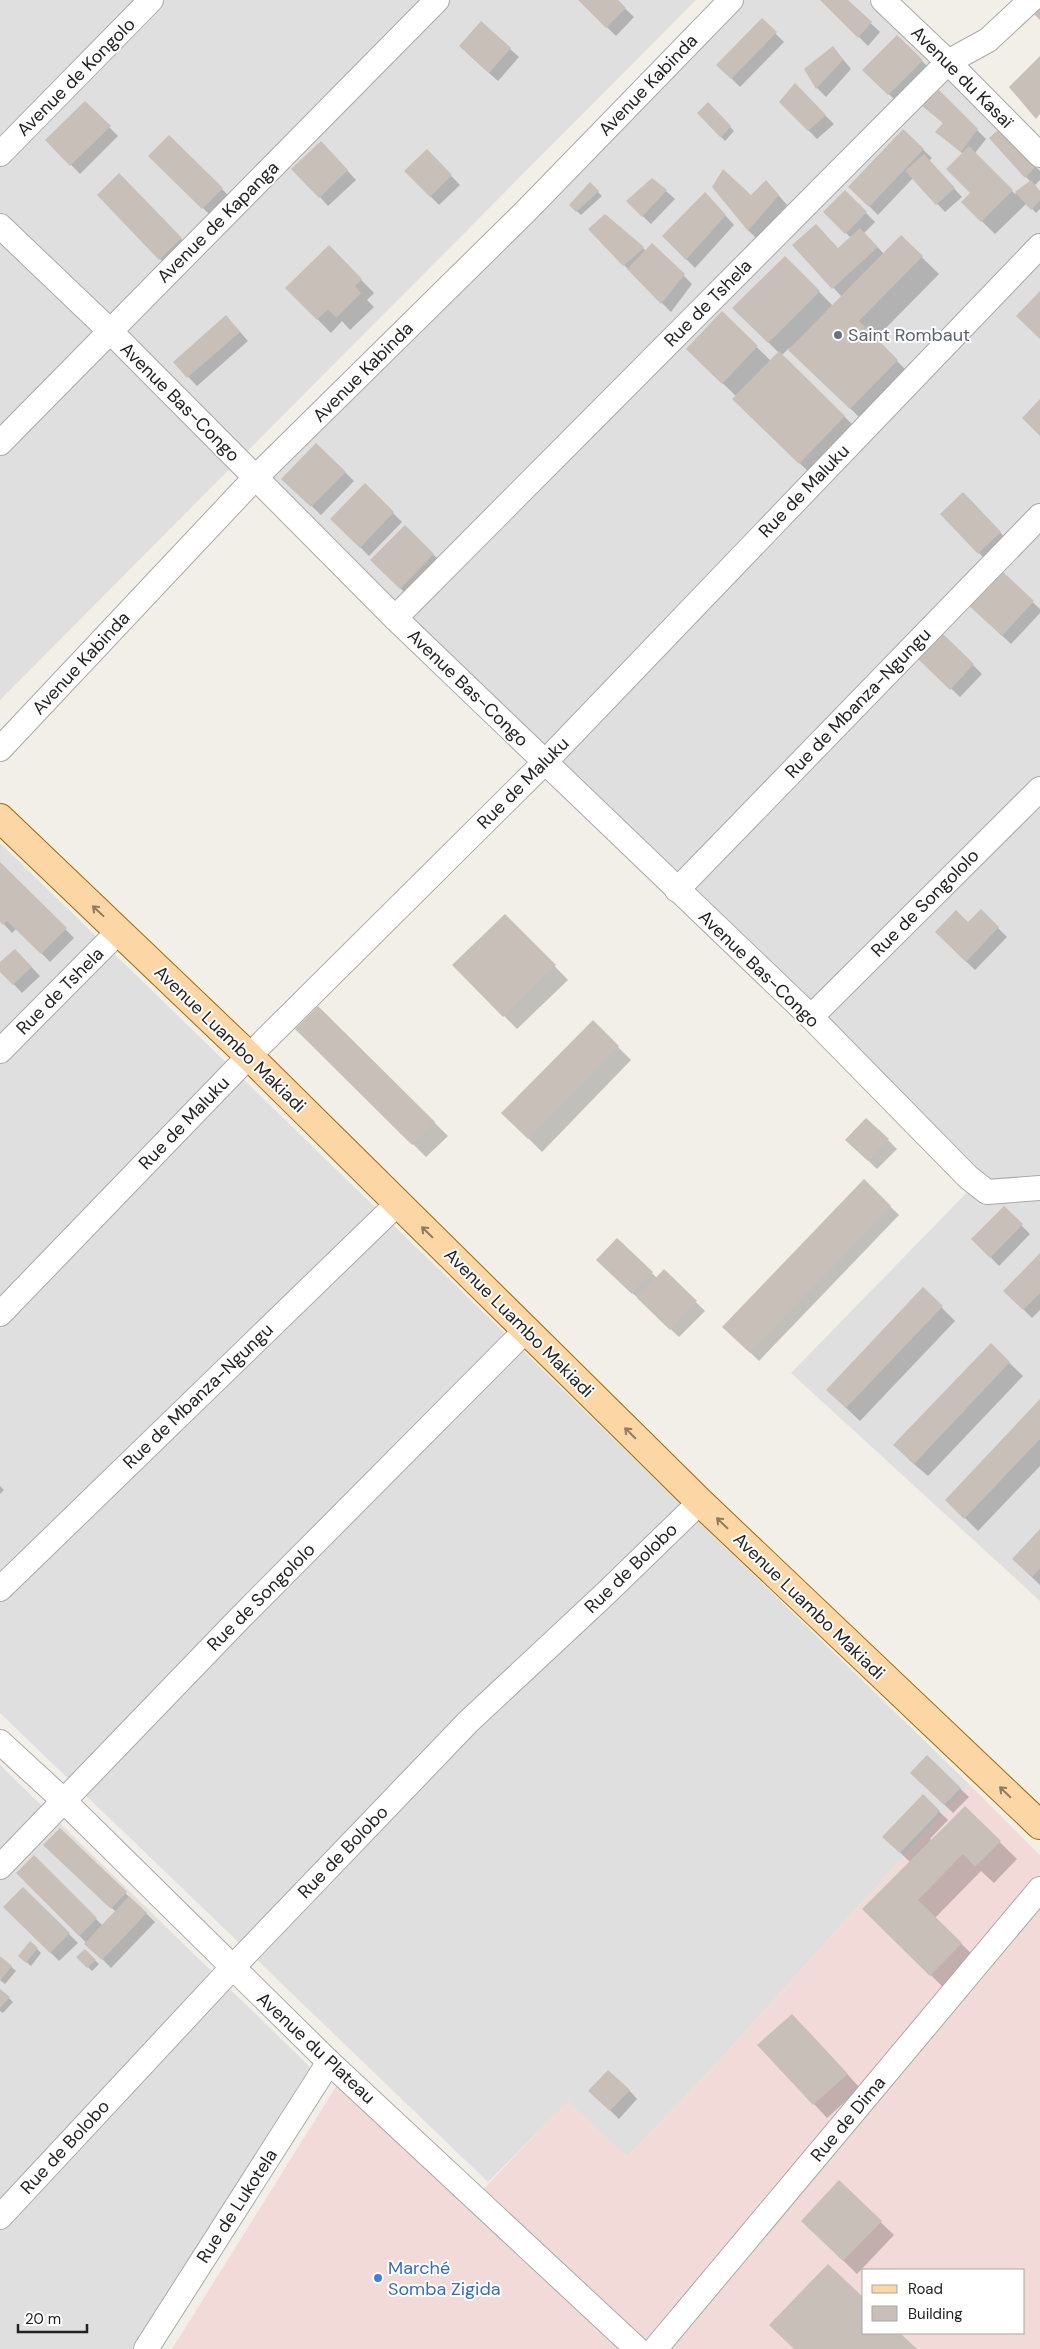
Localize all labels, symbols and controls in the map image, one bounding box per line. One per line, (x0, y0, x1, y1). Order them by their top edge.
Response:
street label: Avenue de Kongolo (12, 13, 140, 141)
street label: Avenue du Kasaï (906, 21, 1019, 134)
street label: Avenue Kabinda (593, 29, 703, 141)
street label: Avenue de Kapanga (152, 156, 284, 288)
street label: Rue de Tshela (659, 254, 757, 352)
street label: Avenue Kabinda (308, 317, 418, 427)
place label: Saint Rombaut (848, 323, 970, 347)
marker: Saint Rombaut (832, 329, 844, 341)
street label: Avenue Bas-Congo (115, 337, 245, 467)
street label: Rue de Maluku (753, 439, 855, 543)
street label: Avenue Kabinda (27, 606, 135, 720)
street label: Rue de Mbanza-Ngungu (780, 623, 936, 783)
street label: Avenue Bas-Congo (402, 624, 534, 752)
street label: Rue de Maluku (472, 732, 574, 834)
street label: Rue de Songololo (866, 844, 984, 962)
one-way arrow (91, 905, 104, 917)
street label: Avenue Bas-Congo (693, 905, 825, 1033)
street label: Rue de Tshela (11, 942, 109, 1040)
street label: Avenue Luambo Makiadi (149, 960, 311, 1118)
street label: Rue de Maluku (133, 1071, 235, 1175)
one-way arrow (421, 1227, 433, 1239)
street label: Avenue Luambo Makiadi (439, 1243, 599, 1403)
street label: Rue de Mbanza-Ngungu (118, 1318, 278, 1474)
one-way arrow (624, 1427, 636, 1439)
one-way arrow (716, 1517, 728, 1529)
street label: Rue de Bolobo (579, 1518, 683, 1618)
street label: Avenue Luambo Makiadi (728, 1527, 890, 1685)
street label: Rue de Songololo (202, 1538, 320, 1656)
one-way arrow (998, 1786, 1011, 1798)
street label: Rue de Bolobo (293, 1800, 393, 1904)
street label: Avenue du Plateau (252, 1987, 380, 2109)
street label: Rue de Dima (805, 2071, 891, 2167)
street label: Rue de Bolobo (15, 2095, 115, 2199)
street label: Rue de Lukotela (191, 2144, 283, 2268)
place label: Marché Somba Zigida (388, 2256, 501, 2301)
legend (862, 2269, 1025, 2334)
marker: Marché Somba Zigida (372, 2272, 384, 2284)
text: Road (908, 2279, 943, 2299)
scale bar (18, 2302, 86, 2334)
text: Building (908, 2304, 963, 2324)
text: 20 m (25, 2309, 61, 2329)

